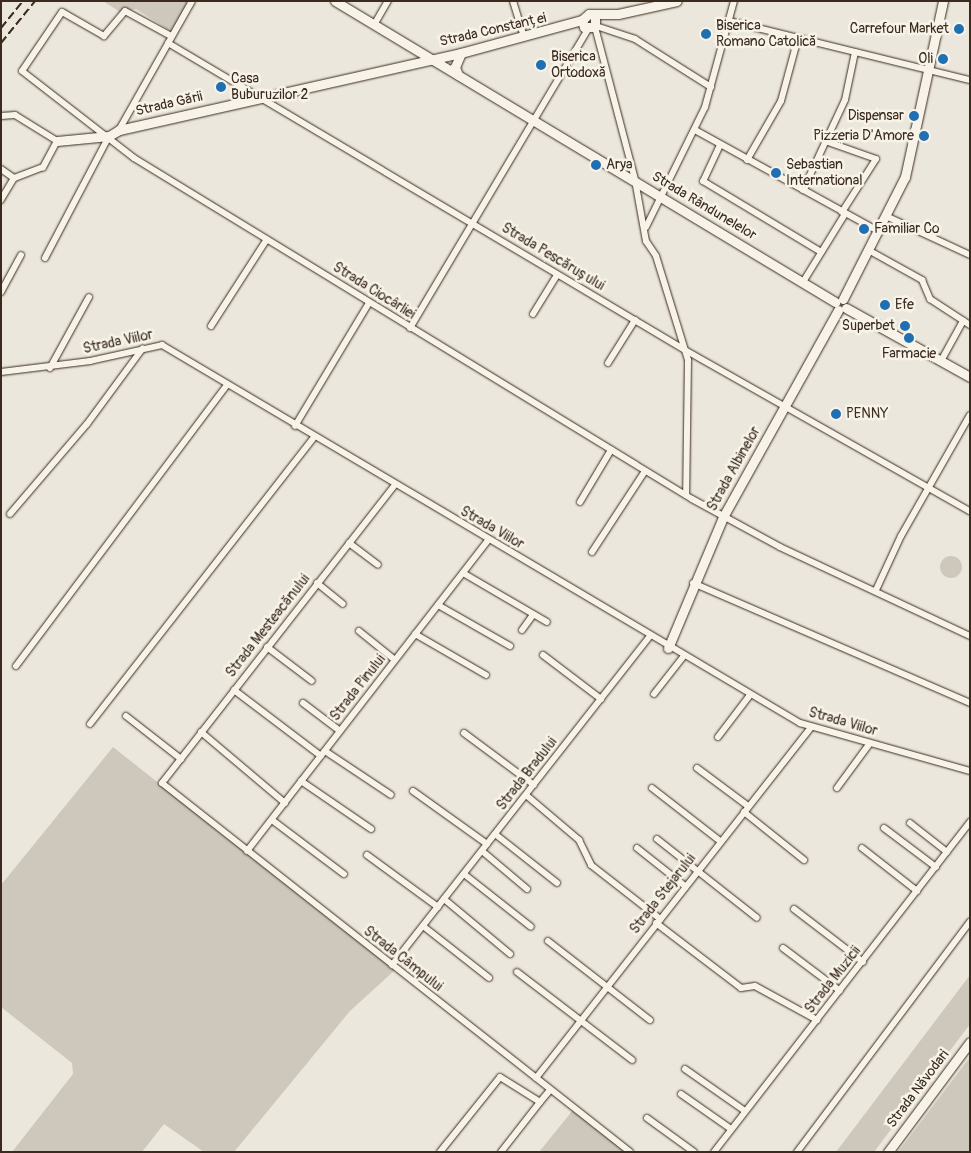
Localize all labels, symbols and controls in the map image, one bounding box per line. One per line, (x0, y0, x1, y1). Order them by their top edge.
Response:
street label: Strada Constanței (438, 10, 548, 50)
place label: Biserica Romano Catolică (716, 18, 817, 50)
place label: Carrefour Market (850, 21, 949, 37)
marker: Carrefour Market (953, 23, 965, 35)
marker: Biserica Romano Catolică (700, 28, 712, 40)
place label: Biserica Ortodoxă (551, 49, 606, 82)
place label: Oli (918, 51, 933, 67)
marker: Oli (937, 53, 949, 65)
marker: Biserica Ortodoxă (535, 59, 547, 71)
place label: Casa Buburuzilor 2 (231, 71, 308, 104)
marker: Casa Buburuzilor 2 (215, 81, 227, 93)
street label: Strada Gării (134, 88, 204, 120)
place label: Dispensar (848, 108, 904, 124)
marker: Dispensar (908, 110, 920, 122)
place label: Pizzeria D'Amore (813, 128, 914, 144)
marker: Pizzeria D'Amore (918, 130, 930, 142)
place label: Arya (606, 157, 633, 173)
place label: Sebastian International (786, 157, 863, 190)
marker: Arya (590, 159, 602, 171)
marker: Sebastian International (770, 167, 782, 179)
street label: Strada Rândunelelor (649, 168, 759, 244)
street label: Strada Pescărușului (498, 220, 608, 294)
place label: Familiar Co (874, 221, 940, 237)
marker: Familiar Co (858, 223, 870, 235)
street label: Strada Ciocârliei (330, 259, 418, 323)
place label: Efe (895, 297, 914, 313)
marker: Efe (879, 299, 891, 311)
place label: Superbet (842, 318, 895, 334)
marker: Superbet (899, 320, 911, 332)
street label: Strada Viilor (82, 326, 154, 358)
marker: Farmacie (903, 332, 915, 344)
place label: Farmacie (882, 346, 936, 362)
place label: PENNY (846, 406, 888, 422)
marker: PENNY (830, 408, 842, 420)
street label: Strada Albinelor (704, 424, 764, 514)
street label: Strada Viilor (457, 503, 527, 553)
street label: Strada Mesteacănului (223, 571, 313, 681)
street label: Strada Pinului (327, 651, 389, 725)
street label: Strada Viilor (807, 704, 879, 740)
street label: Strada Bradului (493, 734, 561, 814)
street label: Strada Stejarului (627, 851, 699, 937)
street label: Strada Câmpului (360, 923, 446, 995)
street label: Strada Muzicii (802, 943, 864, 1017)
street label: Strada Năvodari (883, 1047, 953, 1131)

